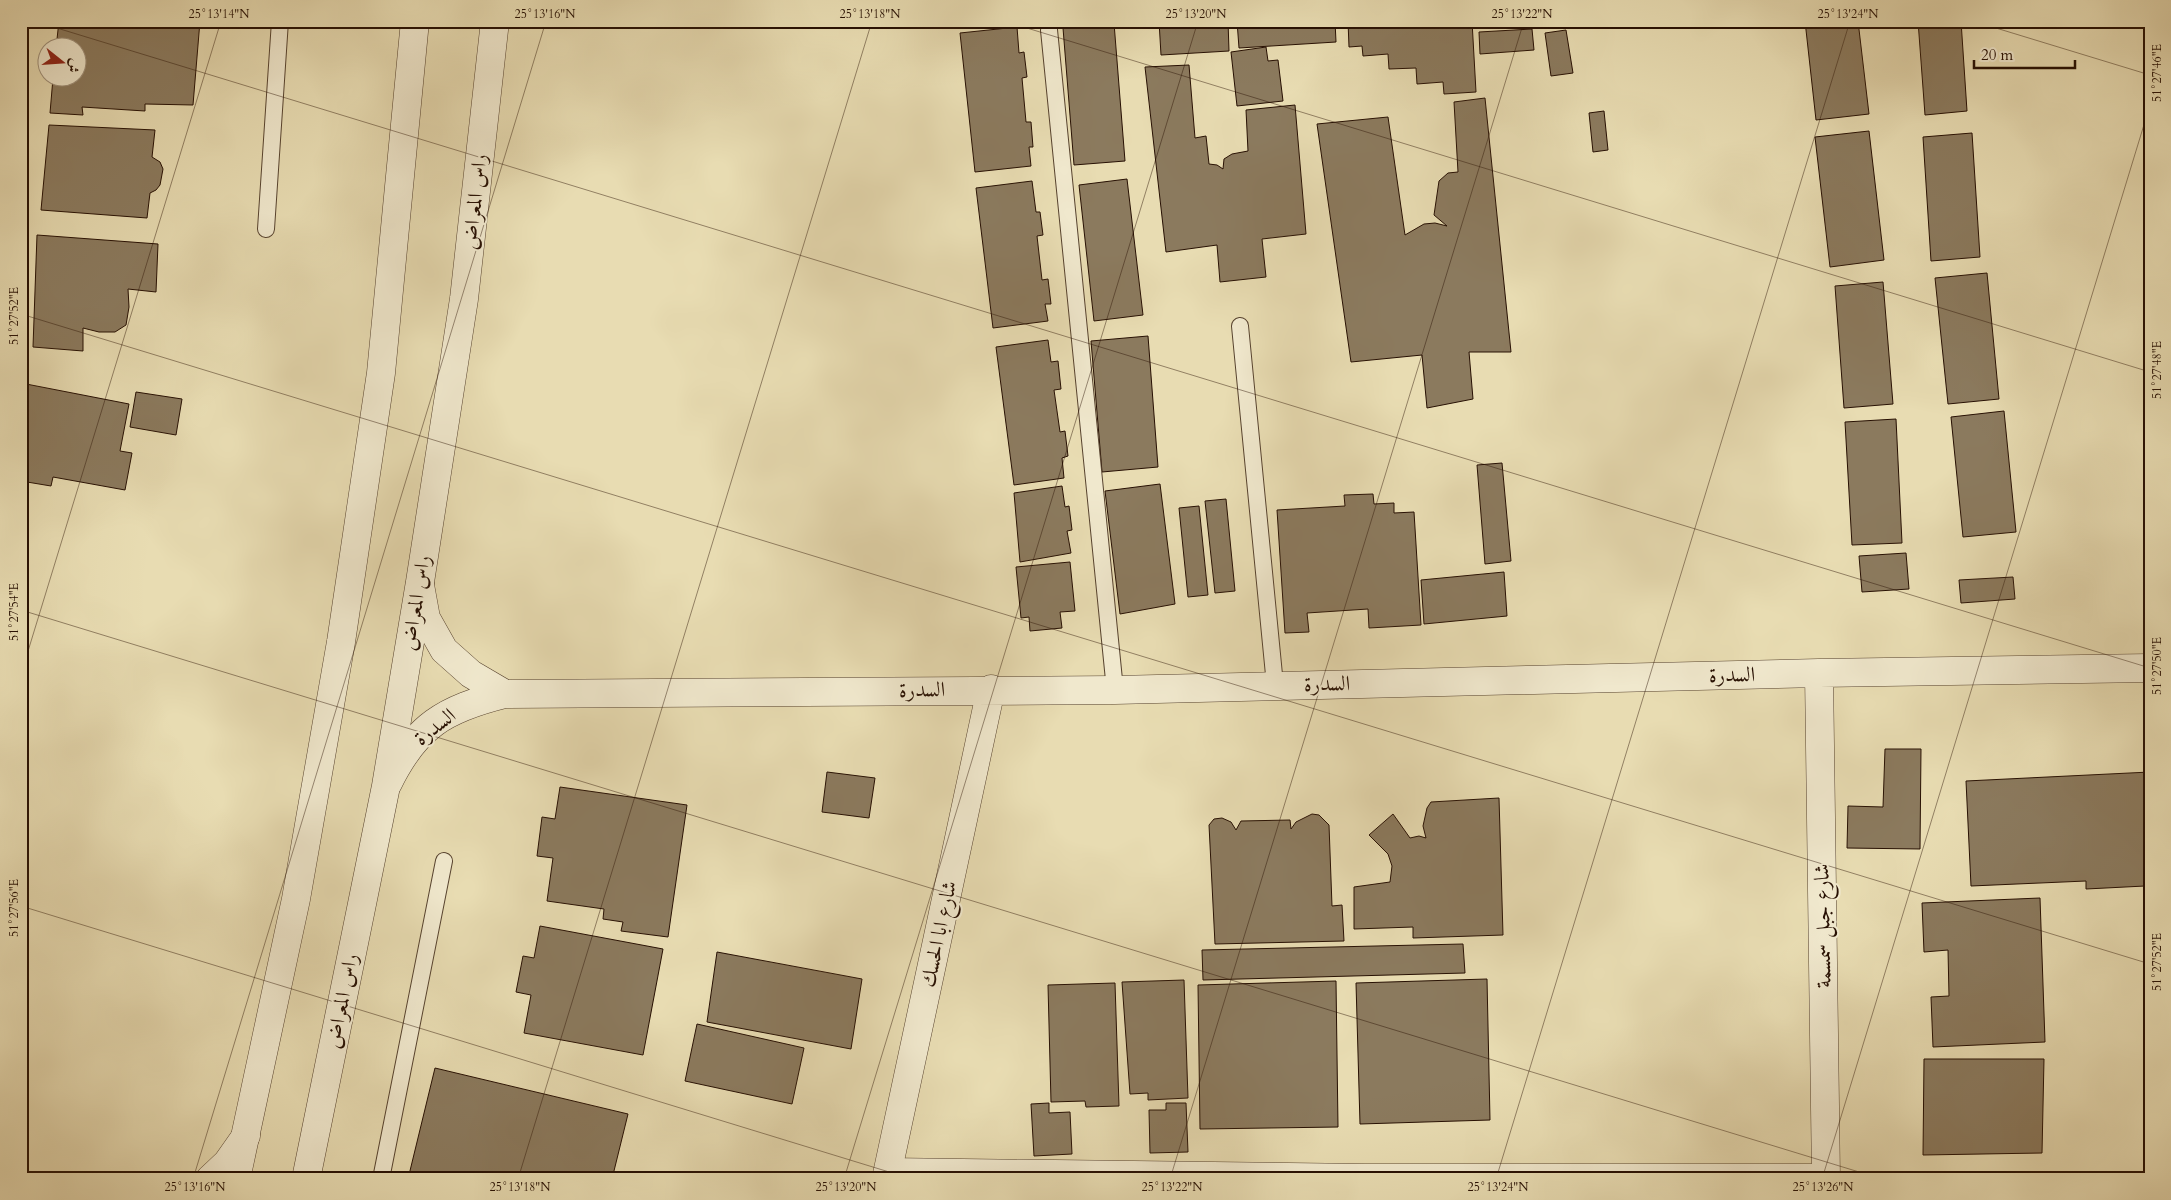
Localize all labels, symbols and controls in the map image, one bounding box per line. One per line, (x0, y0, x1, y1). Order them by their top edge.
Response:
text: 25°13'14"N (189, 6, 250, 22)
text: 25°13'16"N (515, 6, 576, 22)
text: 25°13'18"N (840, 6, 901, 22)
text: 25°13'20"N (1166, 6, 1227, 22)
text: 25°13'22"N (1492, 6, 1553, 22)
text: 25°13'24"N (1818, 6, 1879, 22)
north arrow (38, 38, 88, 88)
scale bar (1974, 38, 2075, 70)
text: 51°27'46"E (2149, 44, 2165, 102)
text: 20 m (1981, 45, 2013, 65)
text: ش (63, 56, 85, 75)
street label: راس المعراض (456, 153, 494, 251)
text: 51°27'52"E (6, 287, 22, 345)
text: 51°27'48"E (2149, 341, 2165, 399)
street label: راس المعراض (394, 553, 438, 653)
text: 51°27'54"E (6, 583, 22, 641)
text: 51°27'50"E (2149, 637, 2165, 695)
street label: السدرة (1709, 660, 1755, 690)
street label: السدرة (1304, 669, 1350, 699)
street label: السدرة (899, 675, 945, 705)
street label: السدرة (408, 701, 462, 753)
street label: شارع جبل سمسمة (1807, 864, 1842, 988)
street label: شارع ابا الحسك (914, 878, 967, 991)
text: 51°27'56"E (6, 879, 22, 937)
text: 51°27'52"E (2149, 933, 2165, 991)
street label: راس المعراض (319, 951, 365, 1051)
text: 25°13'16"N (165, 1179, 226, 1195)
text: 25°13'18"N (490, 1179, 551, 1195)
text: 25°13'20"N (816, 1179, 877, 1195)
text: 25°13'22"N (1142, 1179, 1203, 1195)
text: 25°13'24"N (1468, 1179, 1529, 1195)
text: 25°13'26"N (1793, 1179, 1854, 1195)

